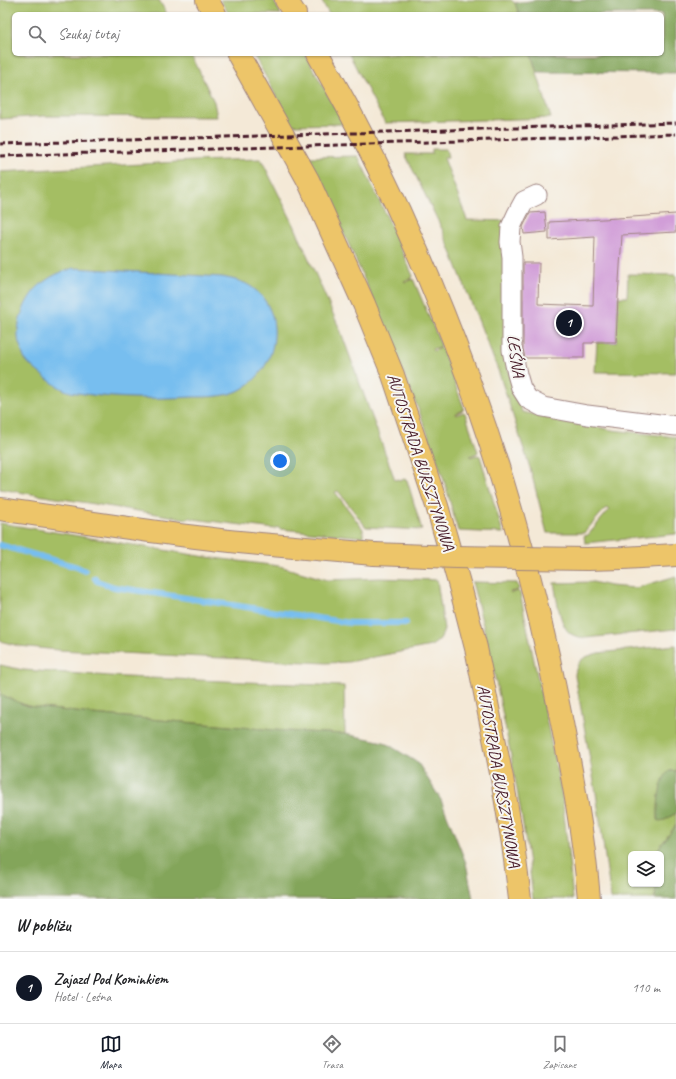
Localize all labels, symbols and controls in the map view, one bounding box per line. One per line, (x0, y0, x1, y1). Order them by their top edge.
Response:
search box (12, 12, 664, 56)
icon: search (26, 23, 48, 45)
text: Szukaj tutaj (58, 25, 119, 44)
pin: 1 (556, 308, 582, 338)
street label: LEŚNA (503, 333, 531, 380)
street label: AUTOSTRADA BURSZTYNOWA (382, 371, 460, 554)
your location (270, 451, 290, 471)
street label: AUTOSTRADA BURSZTYNOWA (473, 683, 525, 869)
map controls (628, 851, 664, 887)
button: layers (628, 851, 664, 887)
text: W pobliżu (16, 915, 71, 936)
text: Zajazd Pod Kominkiem (54, 970, 168, 989)
text: 1 (26, 980, 32, 996)
text: 110 m (632, 980, 660, 996)
text: Hotel · Leśna (54, 989, 111, 1005)
tab: Mapa (100, 1033, 122, 1071)
tab: Trasa (321, 1033, 343, 1071)
tab: Zapisane (543, 1033, 576, 1071)

